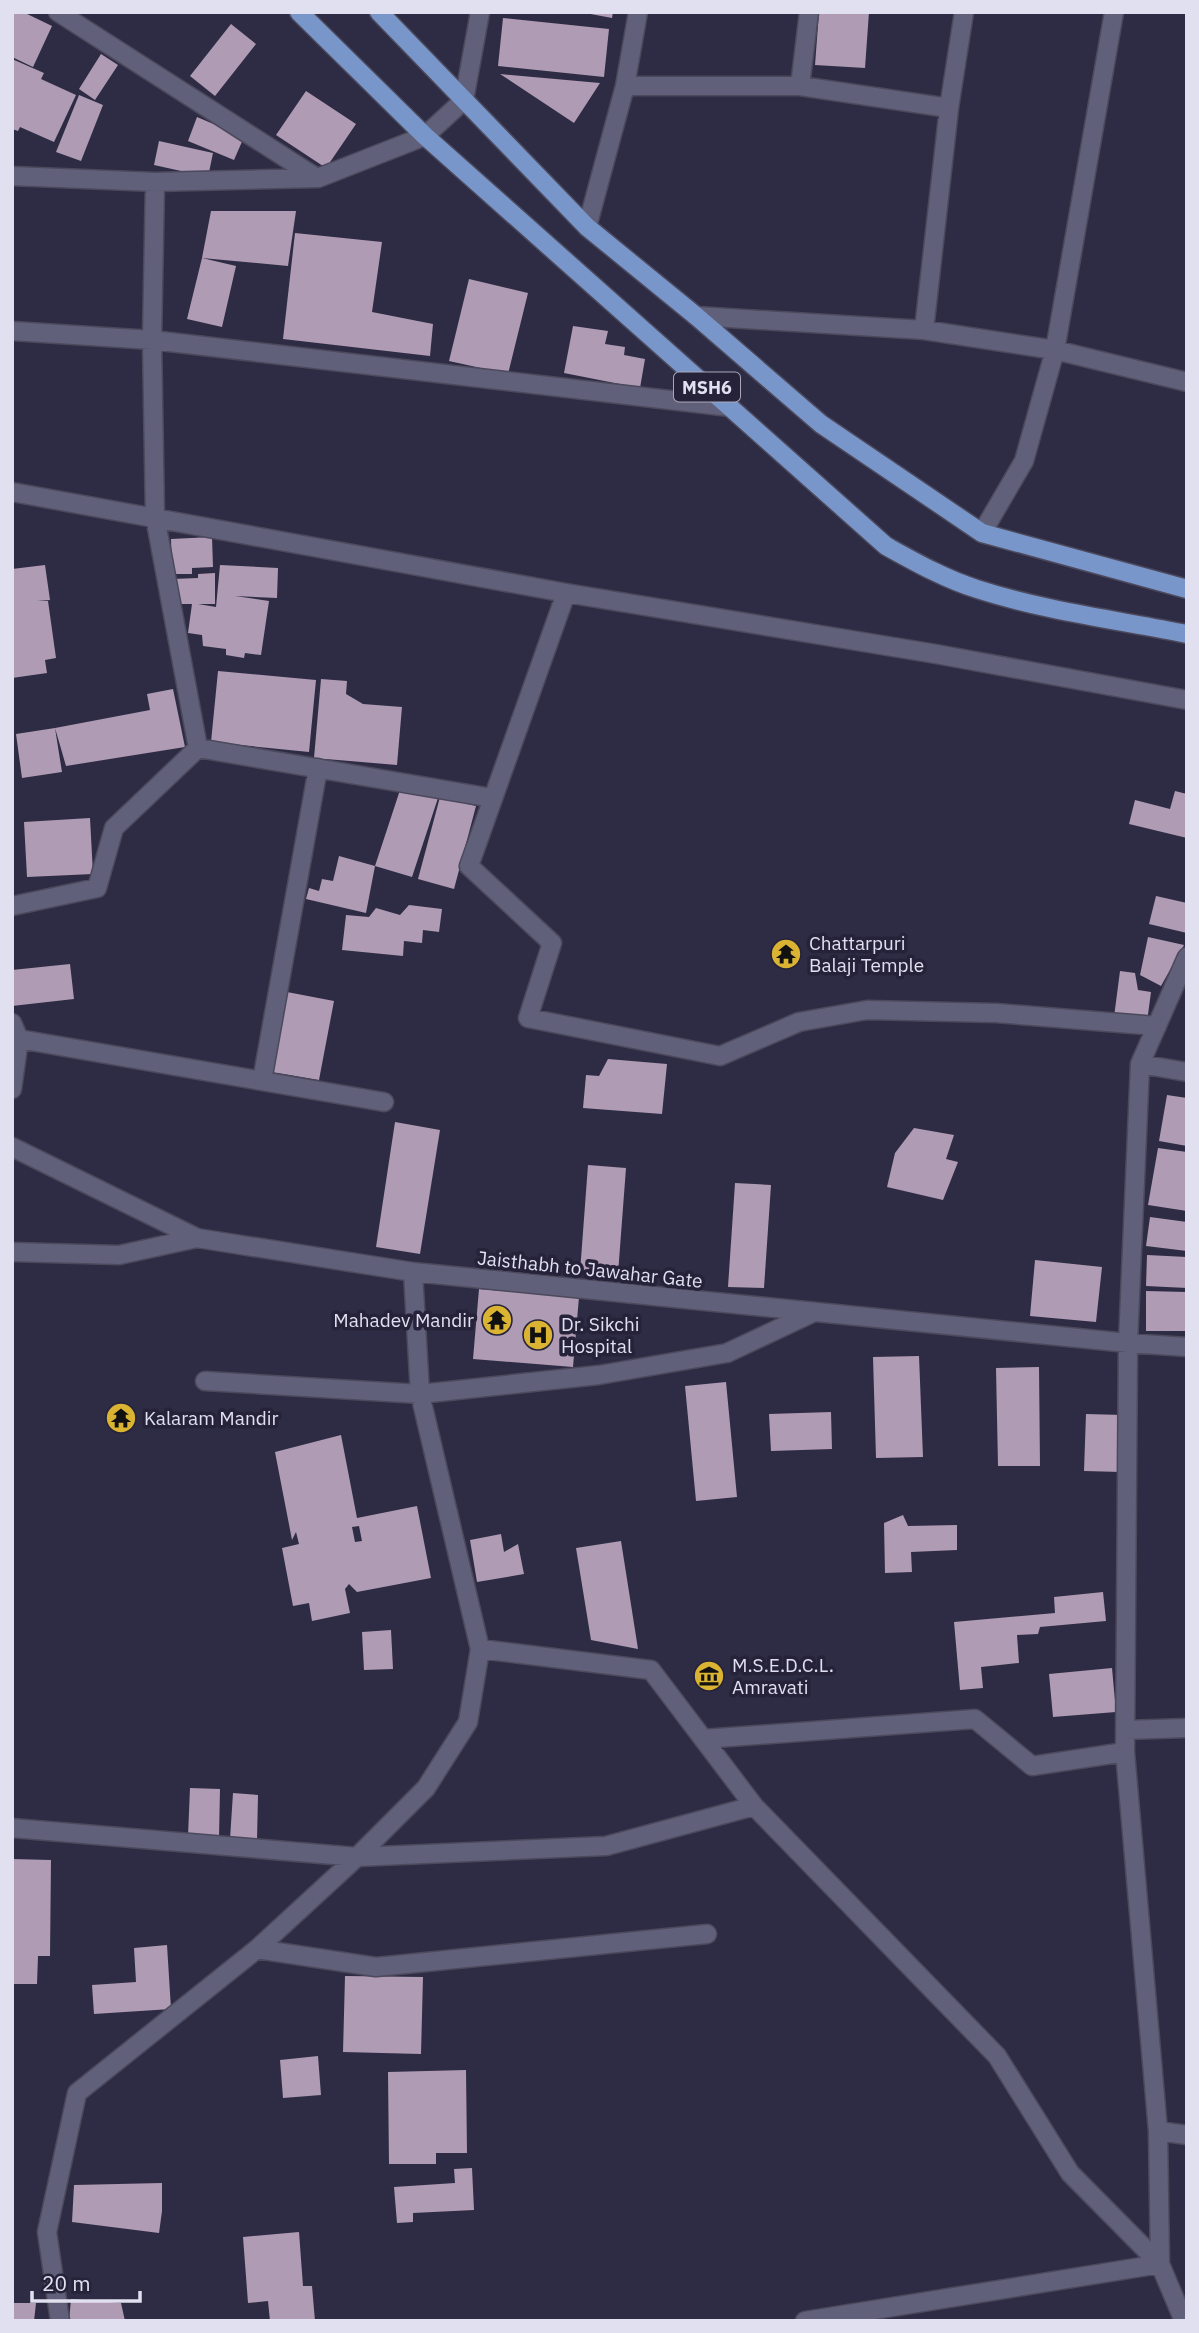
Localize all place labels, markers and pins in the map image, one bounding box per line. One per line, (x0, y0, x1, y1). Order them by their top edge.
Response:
place label: Chattarpuri Balaji Temple (809, 931, 924, 977)
temple icon: Chattarpuri Balaji Temple (769, 937, 803, 971)
temple icon: Mahadev Mandir (480, 1303, 514, 1337)
place label: Mahadev Mandir (333, 1308, 474, 1332)
place label: Dr. Sikchi Hospital (561, 1312, 639, 1358)
hospital icon: Dr. Sikchi Hospital (521, 1318, 555, 1352)
temple icon: Kalaram Mandir (104, 1401, 138, 1435)
place label: Kalaram Mandir (144, 1406, 278, 1430)
place label: M.S.E.D.C.L. Amravati (732, 1653, 834, 1699)
museum icon: M.S.E.D.C.L. Amravati (692, 1659, 726, 1693)

